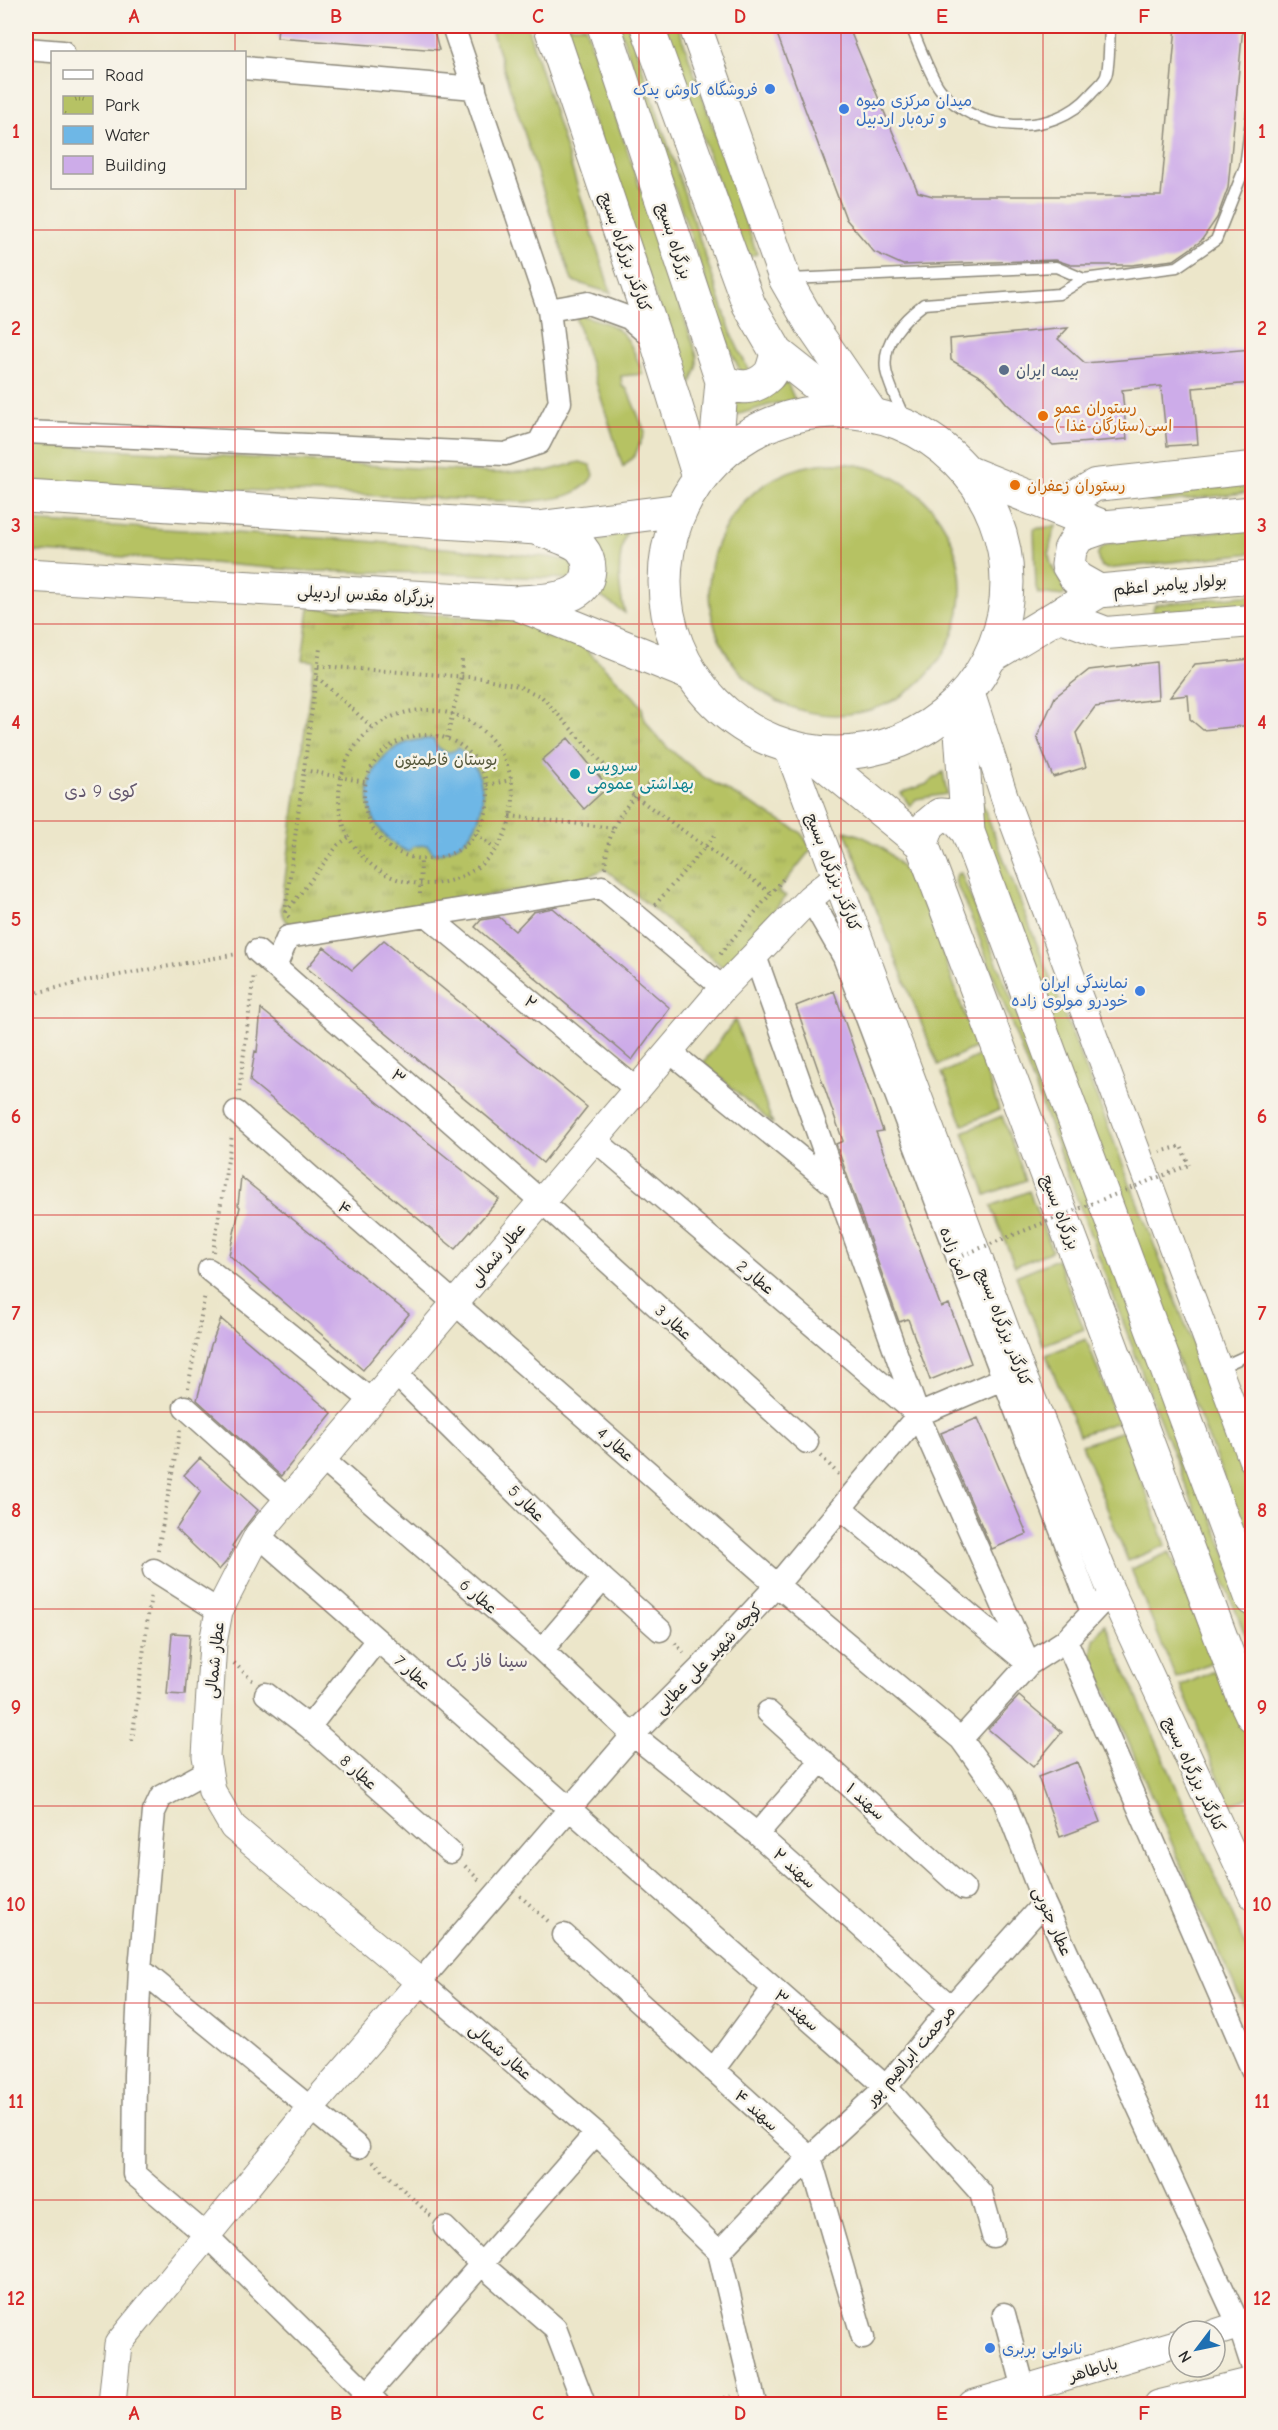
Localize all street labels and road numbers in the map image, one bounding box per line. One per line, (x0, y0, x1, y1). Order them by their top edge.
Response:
street label: کنارگذر بزرگراه بسیج (595, 190, 655, 315)
street label: بزرگراه بسیج (652, 201, 696, 282)
street label: بولوار پیامبر اعظم (1113, 571, 1228, 602)
street label: بزرگراه مقدس اردبیلی (297, 581, 435, 609)
street label: کنارگذر بزرگراه بسیج (801, 810, 865, 934)
street label: ۲ (520, 992, 540, 1013)
street label: ۳ (387, 1066, 409, 1088)
street label: بزرگراه بسیج (1037, 1172, 1084, 1253)
street label: ۴ (334, 1198, 355, 1219)
street label: عطار شمالی (466, 1219, 530, 1291)
street label: امن زاده (936, 1224, 972, 1282)
street label: عطار 2 (733, 1257, 778, 1299)
street label: کنارگذر بزرگراه بسیج (972, 1265, 1036, 1389)
street label: عطار 3 (651, 1302, 695, 1344)
street label: عطار 4 (593, 1424, 637, 1466)
street label: عطار 5 (505, 1482, 548, 1525)
street label: عطار 6 (456, 1576, 501, 1618)
street label: کوچه شهید علی عطایی (651, 1599, 767, 1719)
street label: عطار شمالی (202, 1621, 229, 1700)
street label: عطار 7 (391, 1652, 434, 1694)
street label: کنارگذر بزرگراه بسیج (1159, 1714, 1230, 1835)
street label: عطار 8 (336, 1752, 381, 1794)
street label: سهند ۱ (842, 1780, 888, 1824)
street label: سهند ۲ (769, 1845, 819, 1892)
street label: عطار جنوبی (1028, 1884, 1075, 1959)
street label: سهند ۳ (770, 1987, 822, 2035)
street label: مرحمت ابراهیم پور (861, 2002, 961, 2113)
street label: عطار شمالی (465, 2020, 535, 2085)
street label: سهند ۴ (731, 2087, 782, 2135)
street label: باباطاهر (1065, 2354, 1120, 2386)

